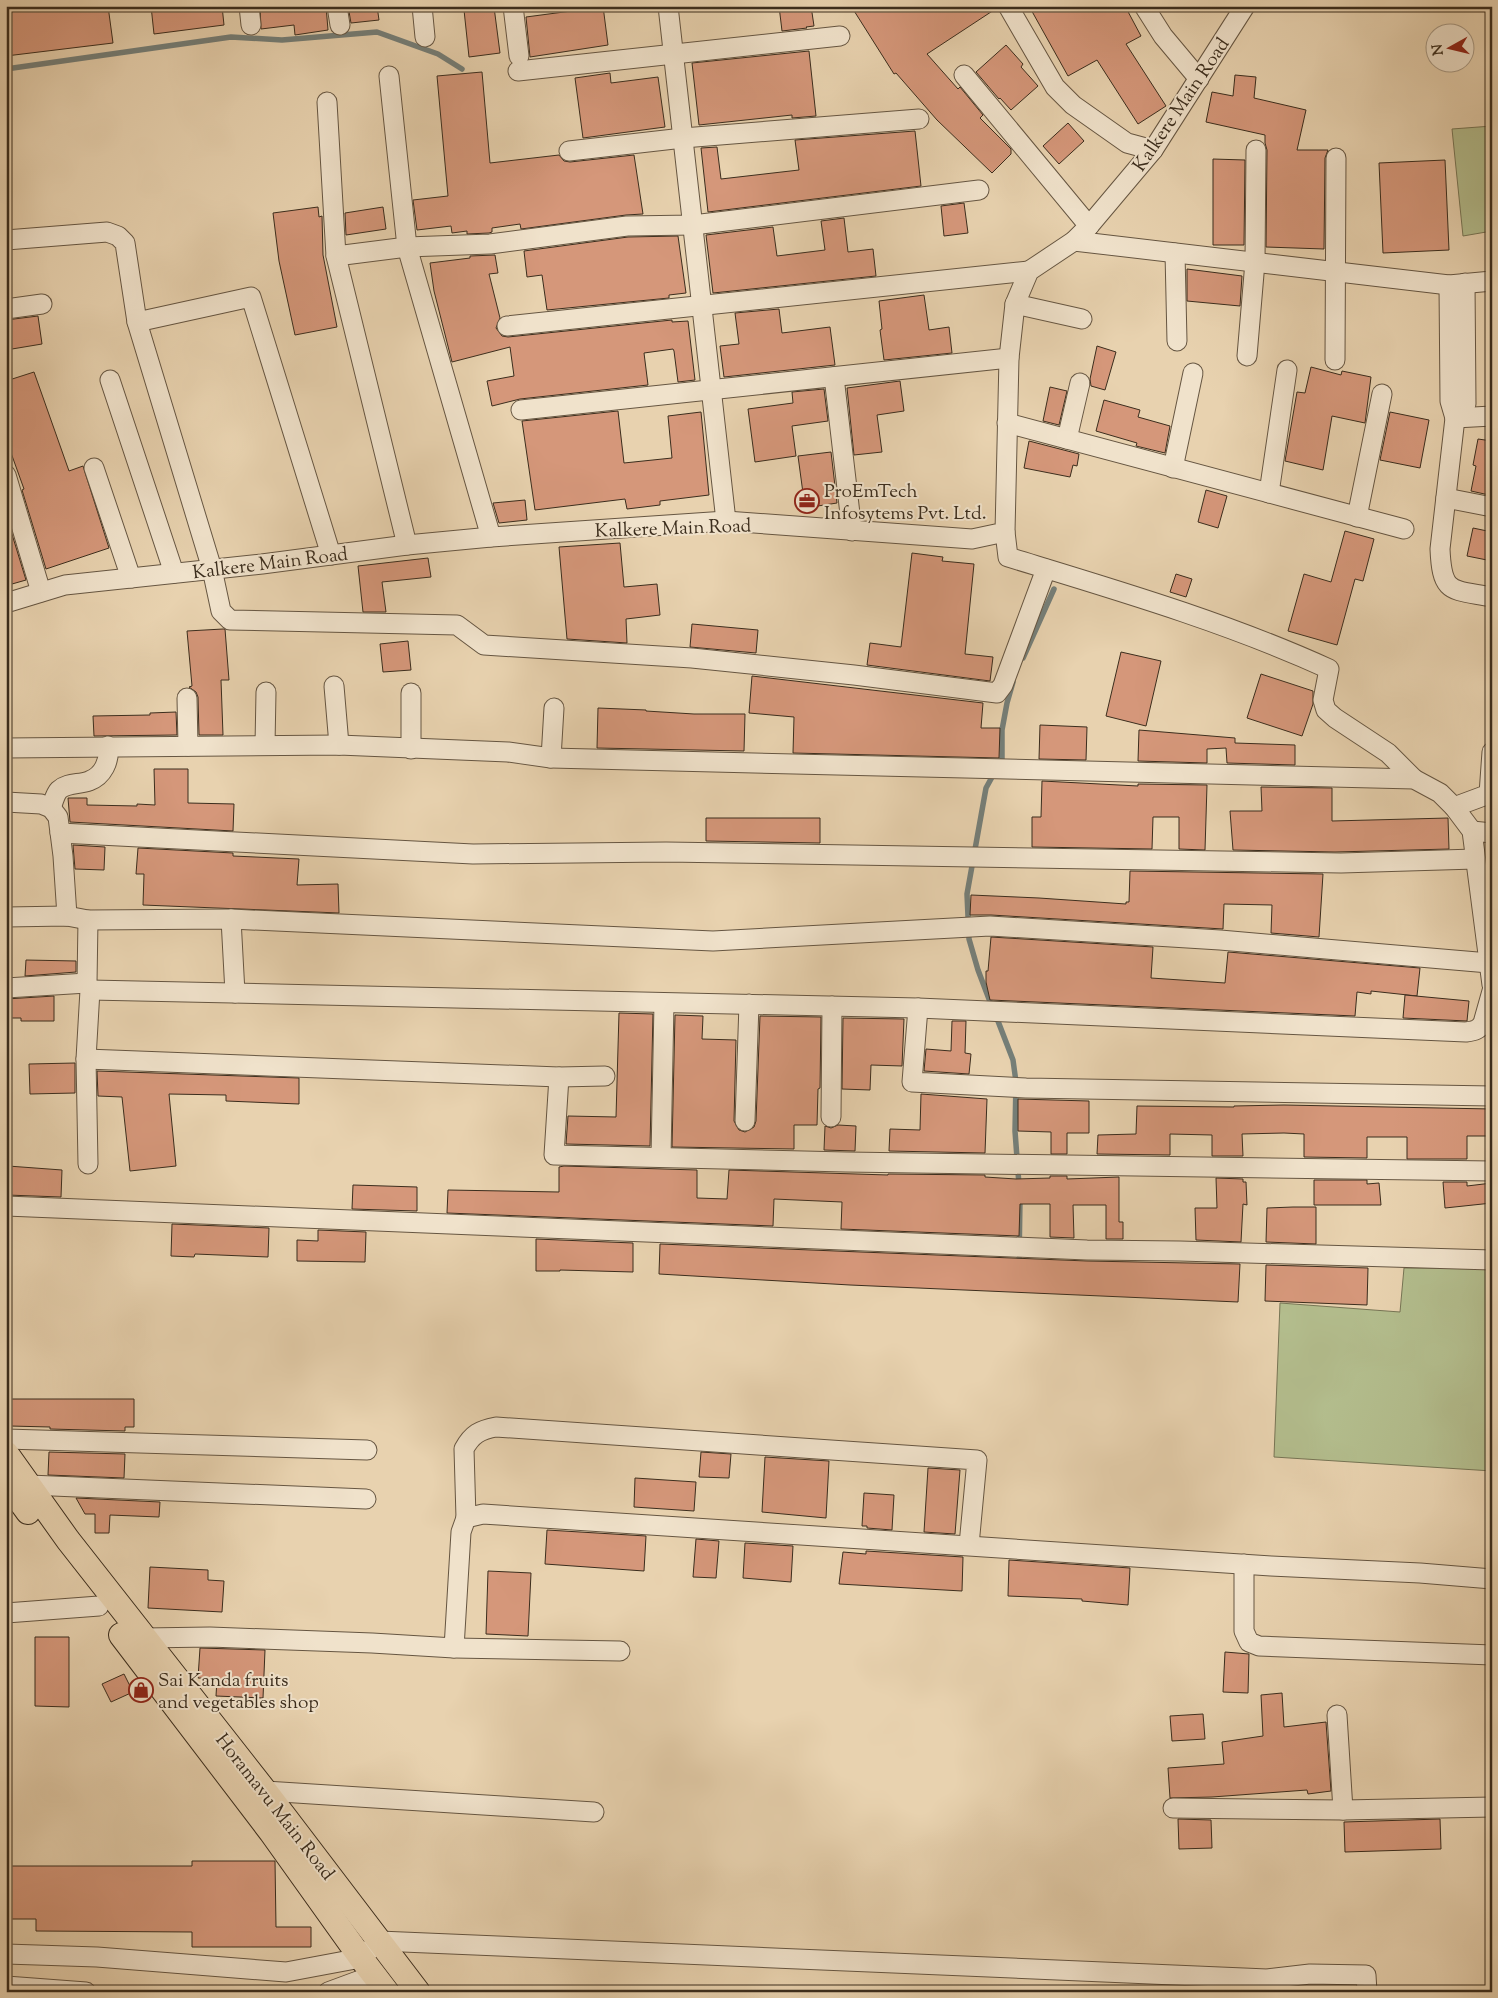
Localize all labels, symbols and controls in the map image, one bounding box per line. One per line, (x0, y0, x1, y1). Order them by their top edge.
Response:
north arrow (1426, 22, 1476, 72)
street label: Kalkere Main Road (1127, 33, 1237, 178)
text: N (1428, 43, 1450, 56)
place label: ProEmTech Infosytems Pvt. Ltd. (824, 479, 987, 528)
office icon: ProEmTech Infosytems Pvt. Ltd. (794, 488, 820, 514)
street label: Kalkere Main Road (594, 513, 752, 546)
street label: Kalkere Main Road (191, 542, 350, 587)
place label: Sai Kanda fruits and vegetables shop (158, 1668, 319, 1717)
shop icon: Sai Kanda fruits and vegetables shop (128, 1677, 154, 1703)
street label: Horamavu Main Road (208, 1728, 340, 1887)

